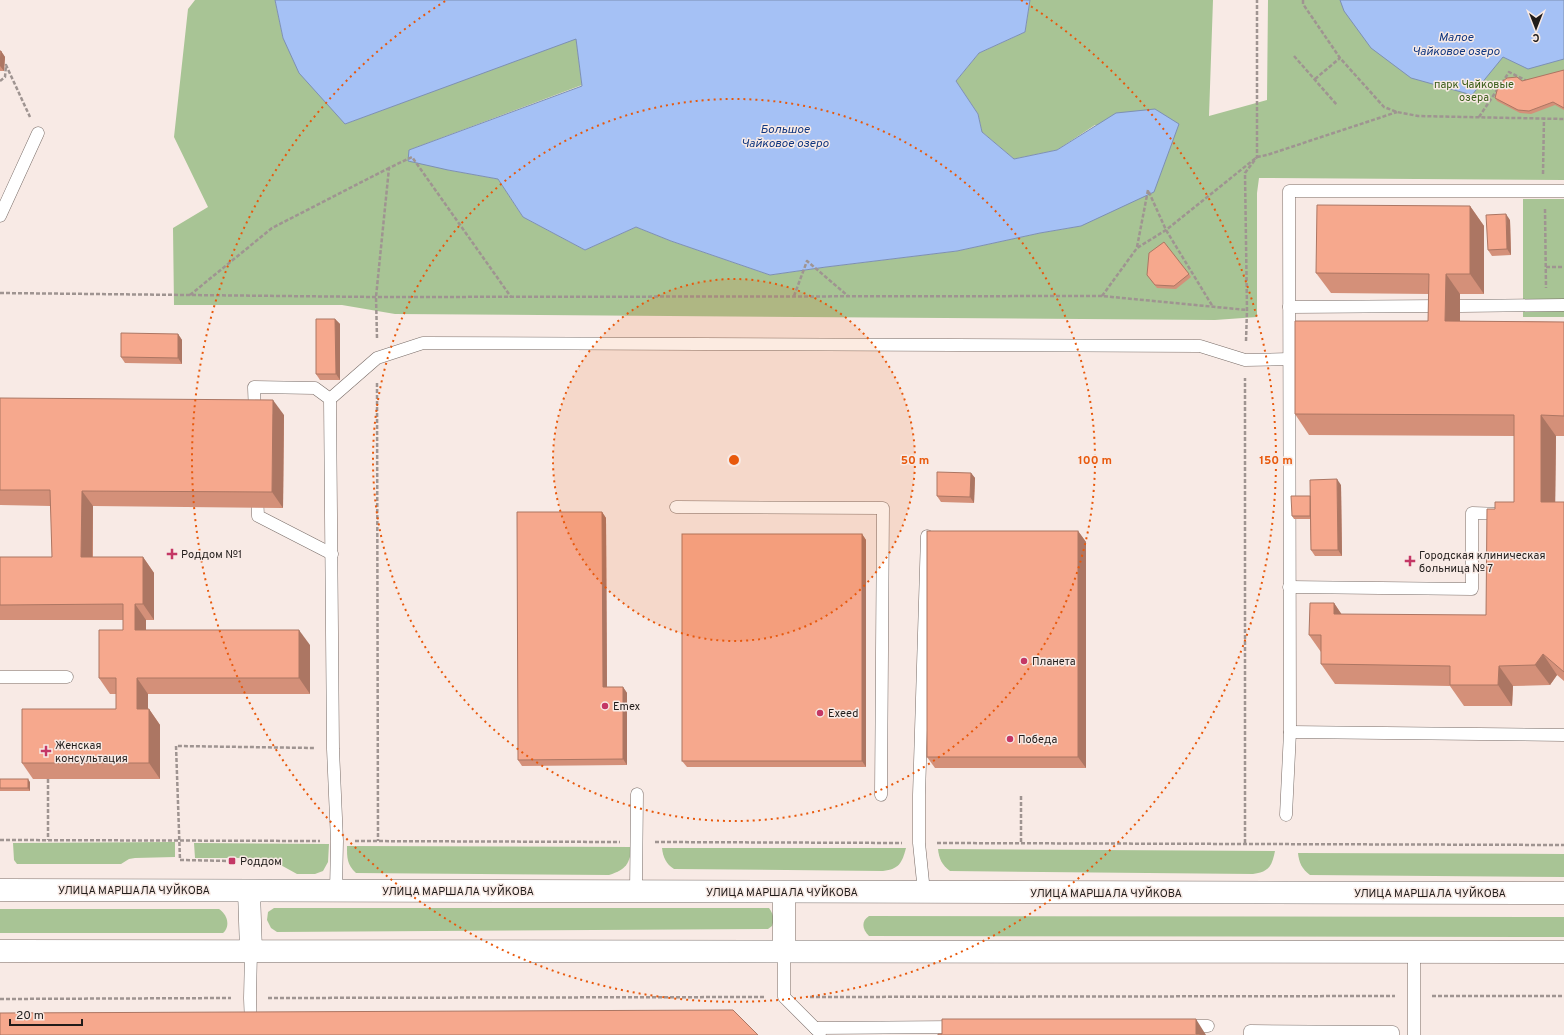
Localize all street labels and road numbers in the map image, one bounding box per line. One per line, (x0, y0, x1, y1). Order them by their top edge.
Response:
street label: УЛИЦА МАРШАЛА ЧУЙКОВА (58, 883, 210, 898)
street label: УЛИЦА МАРШАЛА ЧУЙКОВА (382, 884, 534, 899)
street label: УЛИЦА МАРШАЛА ЧУЙКОВА (706, 885, 858, 900)
street label: УЛИЦА МАРШАЛА ЧУЙКОВА (1030, 886, 1182, 901)
street label: УЛИЦА МАРШАЛА ЧУЙКОВА (1354, 886, 1506, 901)

